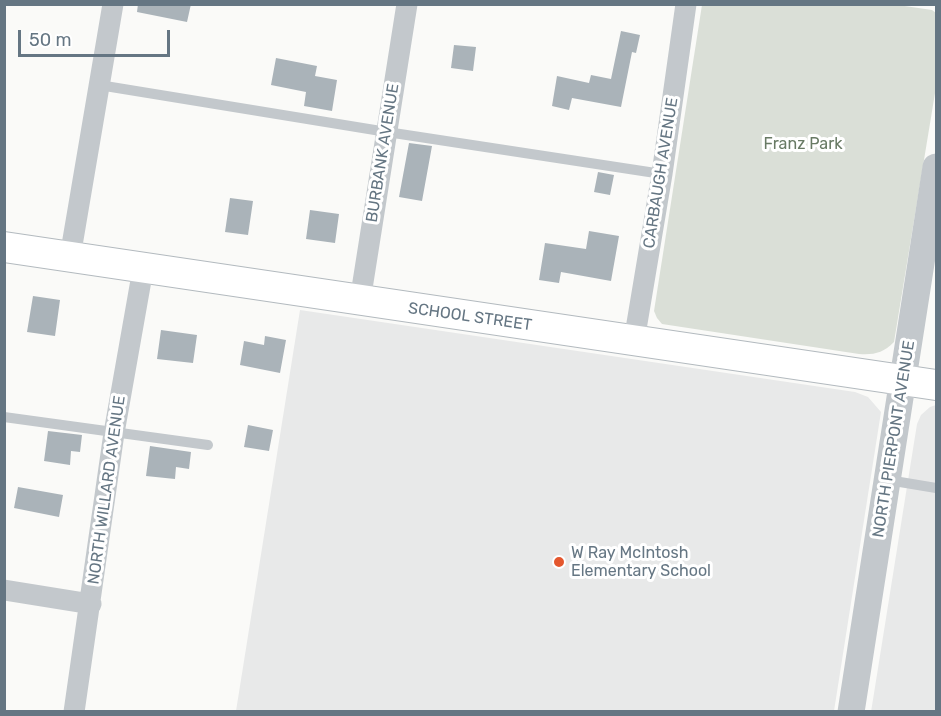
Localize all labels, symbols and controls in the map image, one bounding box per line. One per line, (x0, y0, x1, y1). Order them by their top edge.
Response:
scale bar (21, 18, 172, 56)
text: 50 m (29, 29, 72, 51)
street label: BURBANK AVENUE (363, 82, 403, 224)
street label: CARBAUGH AVENUE (640, 96, 682, 250)
park label: Franz Park (764, 134, 842, 154)
street label: SCHOOL STREET (407, 299, 533, 335)
street label: NORTH PIERPONT AVENUE (869, 339, 919, 539)
street label: NORTH WILLARD AVENUE (84, 394, 130, 586)
place label: W Ray McIntosh Elementary School (571, 543, 711, 581)
marker: W Ray McIntosh Elementary School (552, 555, 566, 569)

